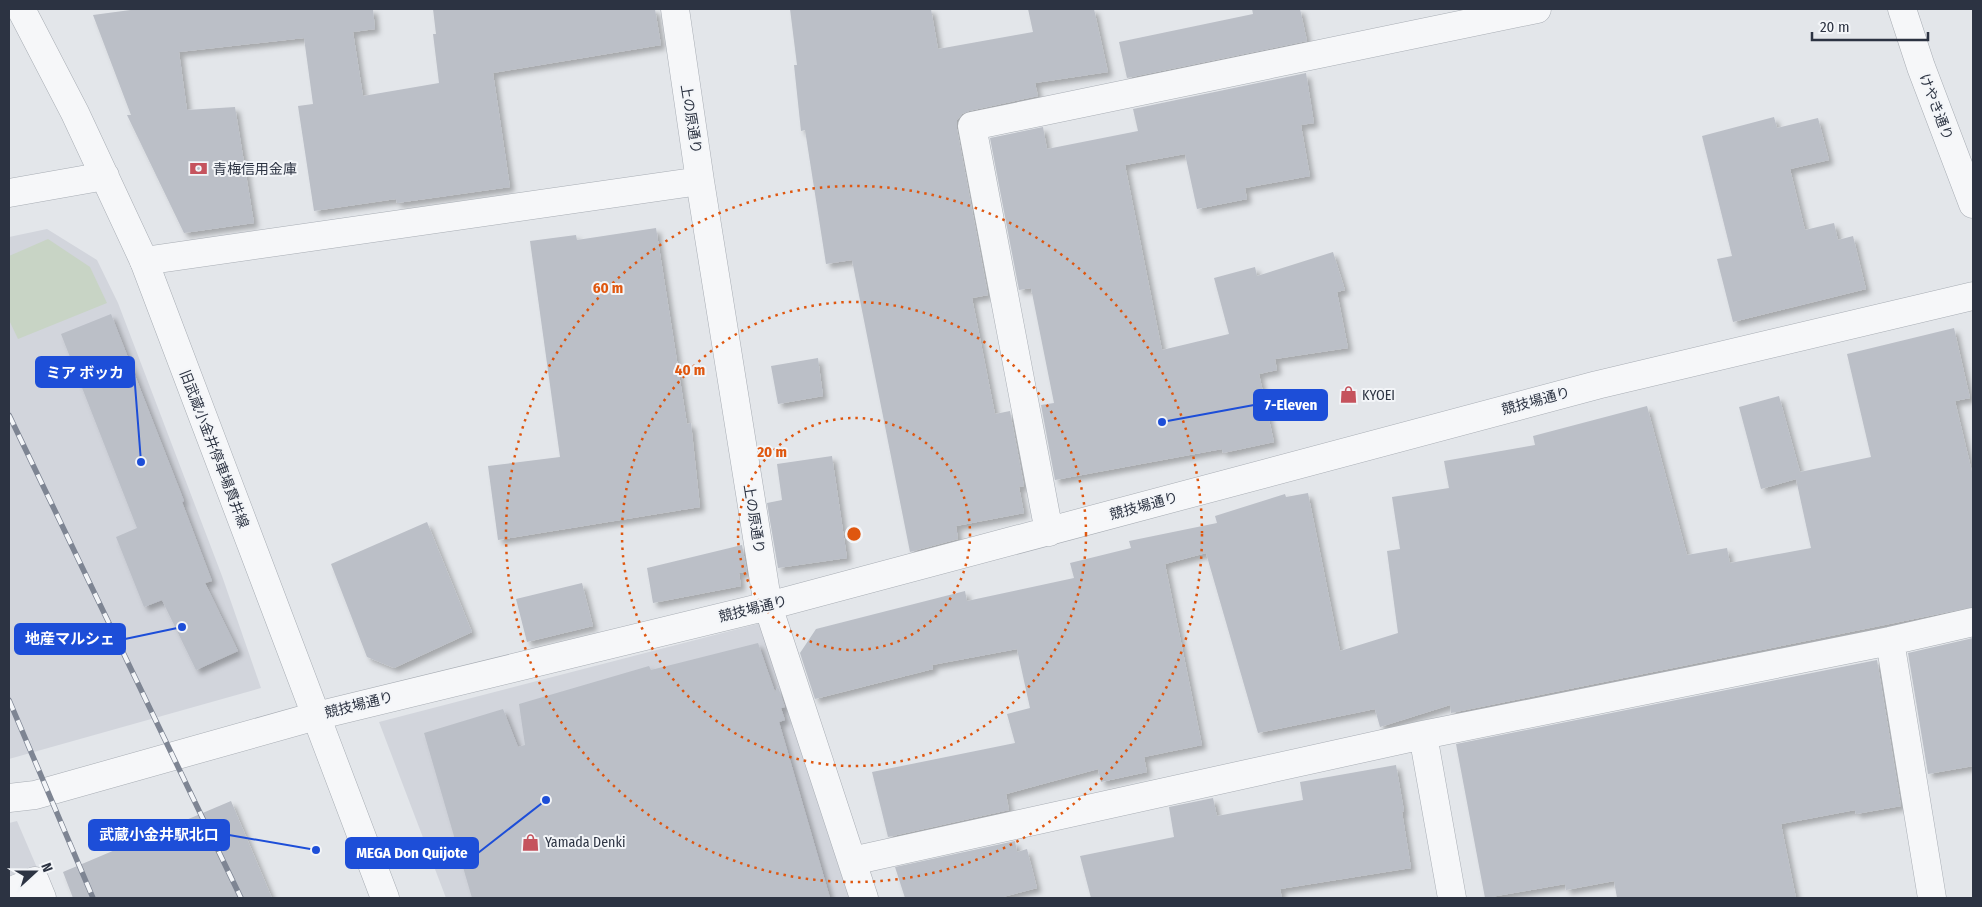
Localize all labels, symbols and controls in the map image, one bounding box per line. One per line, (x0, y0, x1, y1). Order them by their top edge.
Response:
scale bar (1812, 10, 1928, 42)
text: 20 m (1820, 18, 1850, 36)
street label: けやき通り (1916, 71, 1956, 143)
street label: 上の原通り (677, 83, 705, 155)
bank icon: 青梅信用金庫 (189, 159, 209, 179)
place label: 青梅信用金庫 (213, 161, 297, 178)
text: 60 m (593, 279, 623, 297)
callout: ミア ボッカ (36, 357, 134, 387)
text: 40 m (675, 361, 705, 379)
text: ミア ボッカ (46, 364, 124, 382)
street label: 旧武蔵小金井停車場貫井線 (176, 368, 252, 530)
street label: 競技場通り (1500, 384, 1572, 418)
shop icon: KYOEI (1338, 385, 1358, 405)
place label: KYOEI (1362, 387, 1395, 404)
callout: 7-Eleven (1254, 390, 1327, 420)
text: 7-Eleven (1265, 396, 1318, 414)
text: 20 m (756, 443, 787, 461)
street label: 上の原通り (740, 483, 768, 555)
street label: 競技場通り (1108, 489, 1180, 523)
centre of rings (845, 525, 863, 543)
street label: 競技場通り (717, 592, 789, 626)
callout: 地産マルシェ (15, 624, 125, 654)
text: 地産マルシェ (25, 630, 115, 648)
street label: 競技場通り (323, 688, 395, 722)
callout: 武蔵小金井駅北口 (89, 820, 229, 850)
text: 武蔵小金井駅北口 (99, 826, 219, 844)
shop icon: Yamada Denki (521, 832, 541, 852)
place label: Yamada Denki (545, 834, 626, 851)
callout: MEGA Don Quijote (346, 838, 478, 868)
text: MEGA Don Quijote (356, 844, 468, 862)
north arrow (10, 847, 60, 897)
text: N (37, 861, 56, 874)

